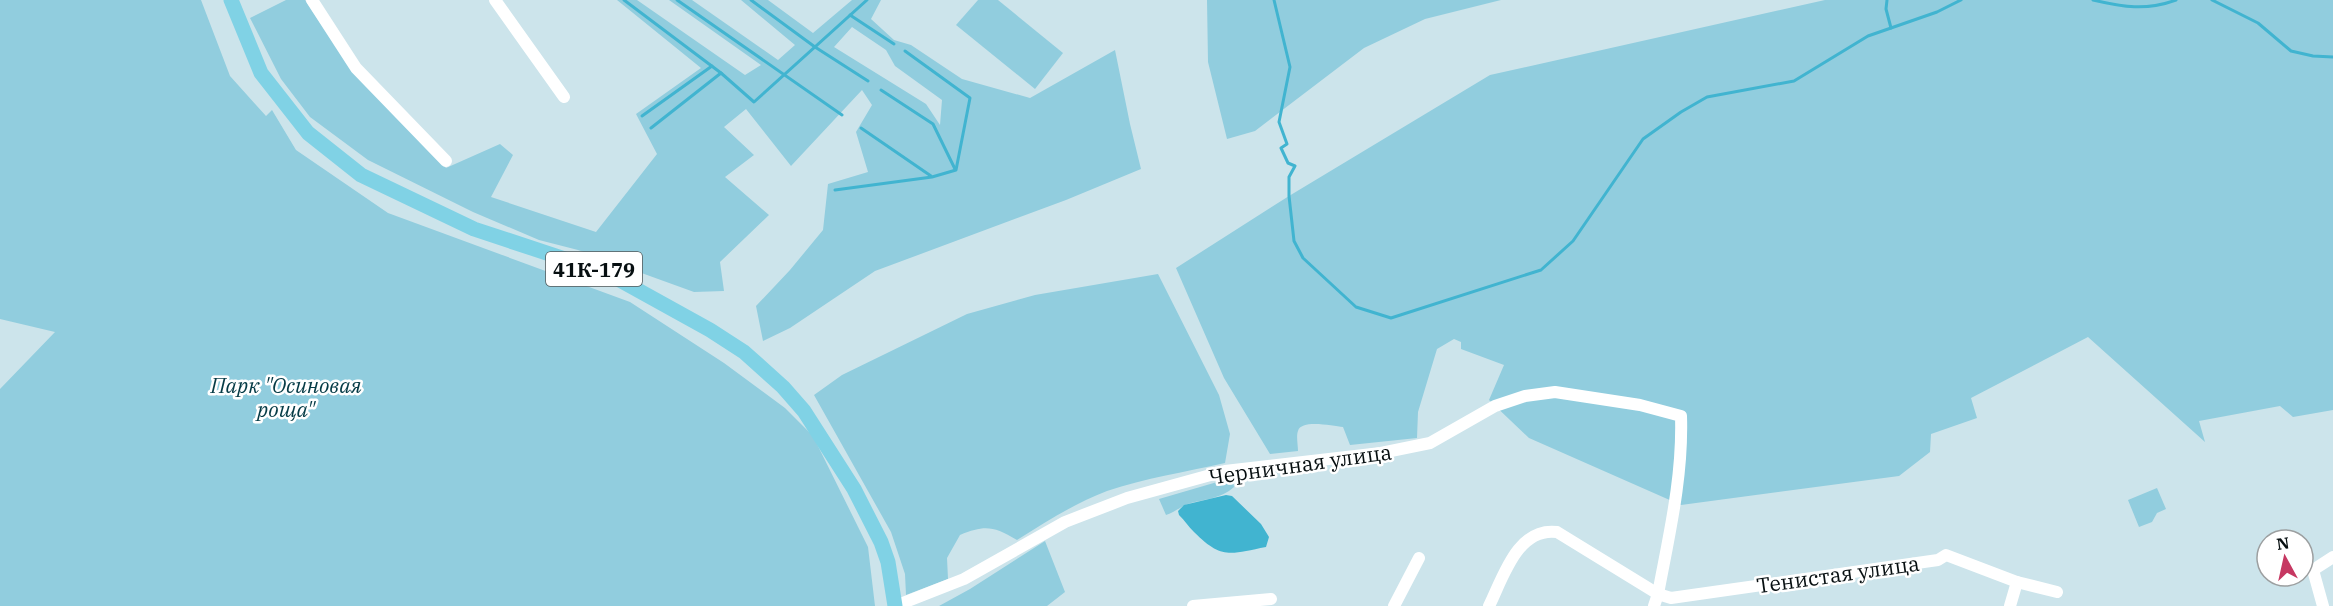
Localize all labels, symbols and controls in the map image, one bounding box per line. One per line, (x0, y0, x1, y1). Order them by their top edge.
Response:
road number: 41К-179 (546, 252, 642, 286)
park label: Парк "Осиновая роща" (209, 371, 362, 423)
street label: Черничная улица (1207, 437, 1393, 491)
north arrow (2255, 528, 2315, 588)
text: N (2275, 532, 2291, 554)
street label: Тенистая улица (1755, 549, 1921, 599)

